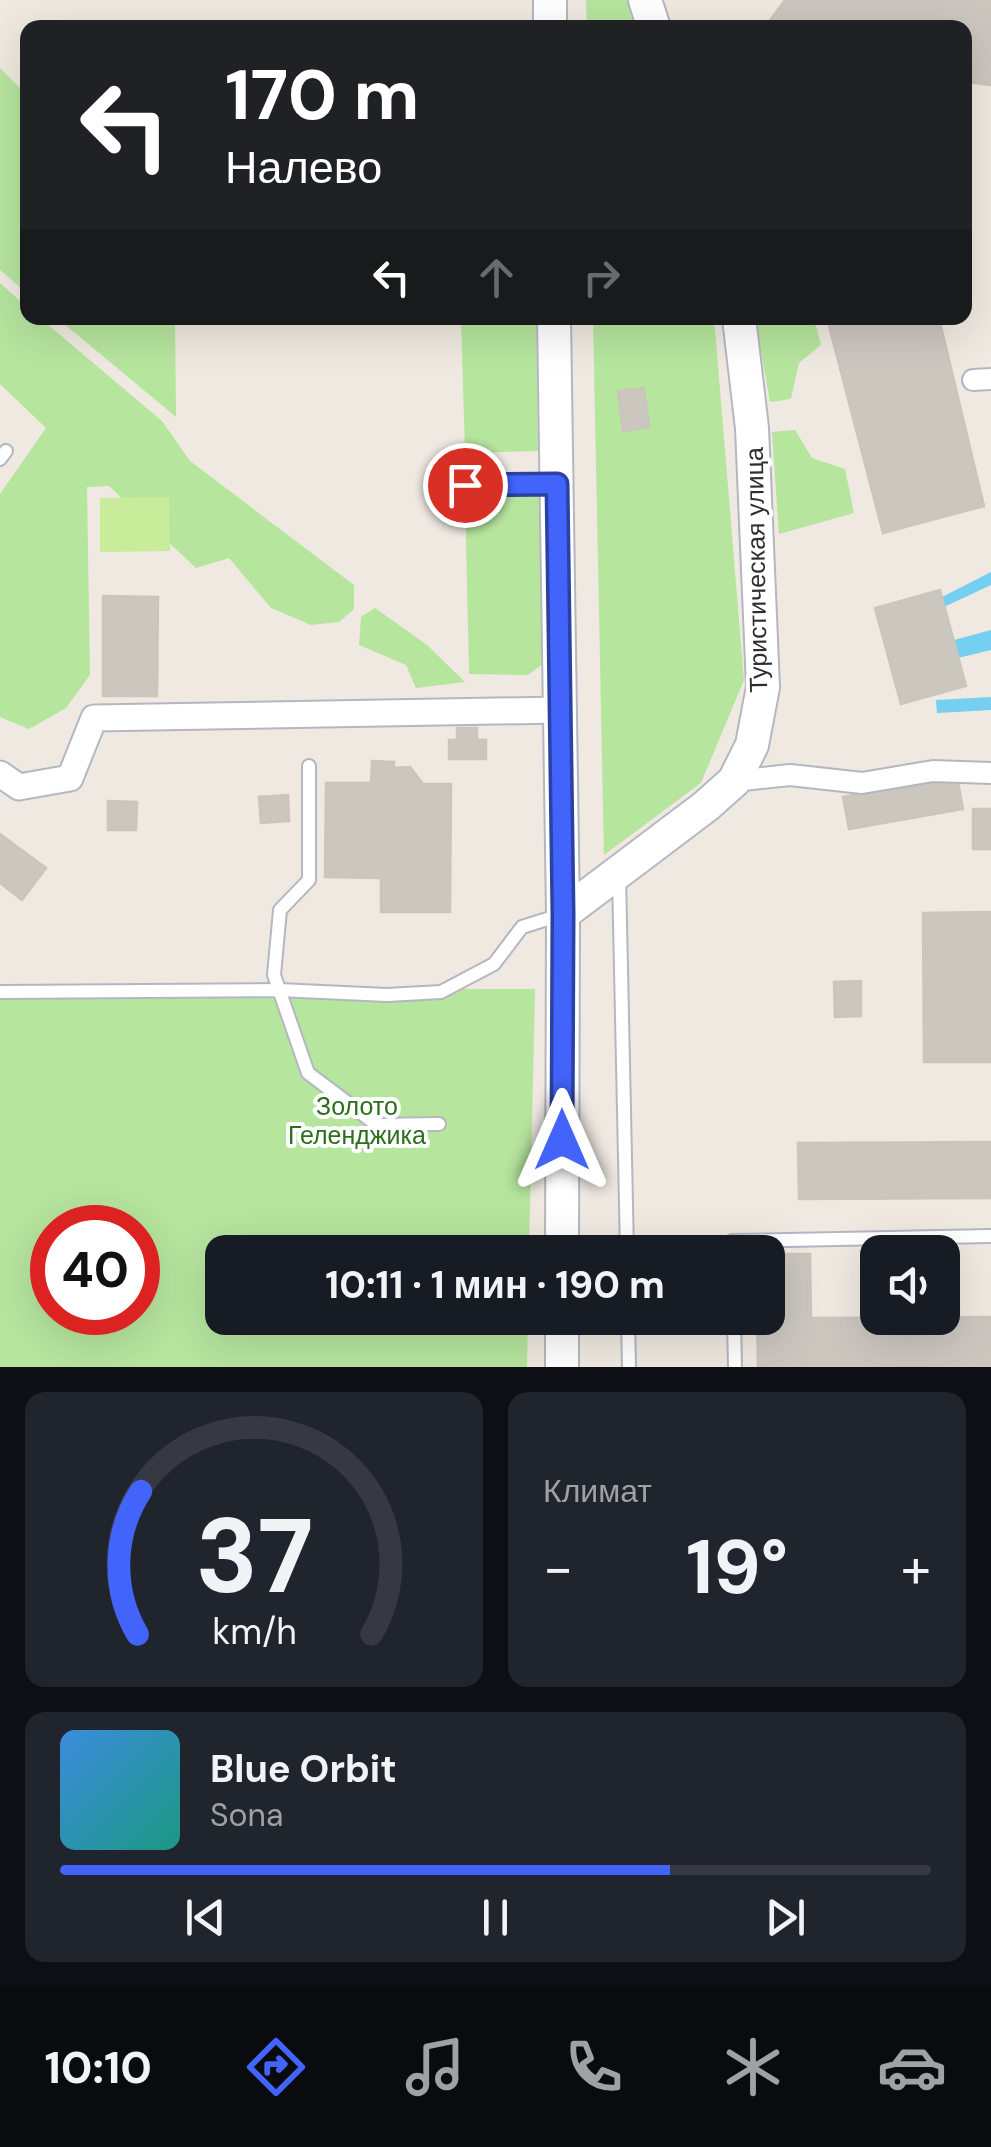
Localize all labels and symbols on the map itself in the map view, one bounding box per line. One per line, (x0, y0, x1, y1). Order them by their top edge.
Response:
pin (423, 443, 508, 528)
street label: Туристическая улица (738, 447, 775, 693)
position arrow (510, 1088, 614, 1192)
park label: Золото Геленджика (288, 1090, 426, 1152)
speed limit sign: 40 (30, 1205, 160, 1335)

